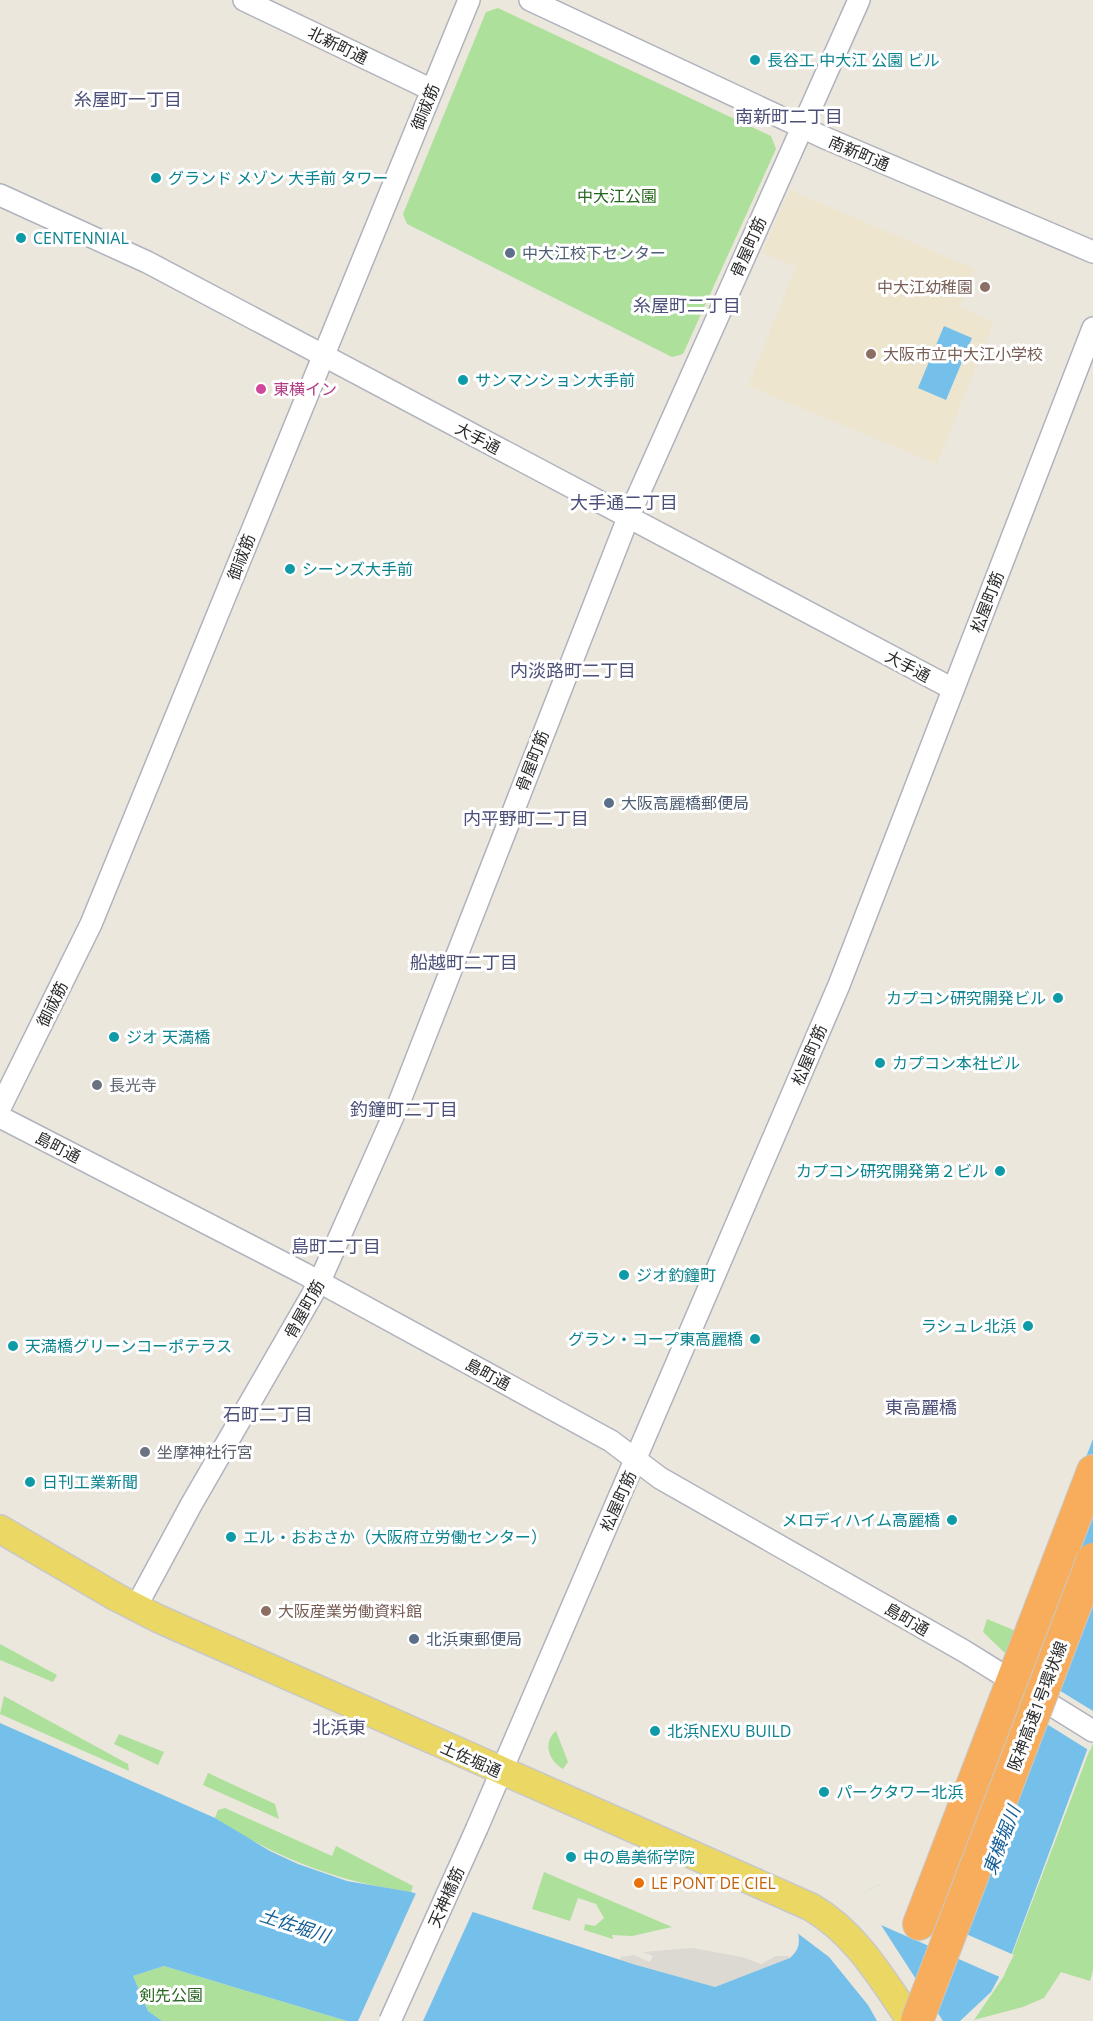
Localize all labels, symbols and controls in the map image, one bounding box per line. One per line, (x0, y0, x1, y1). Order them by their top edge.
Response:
street label: 北新町通 (304, 21, 372, 69)
place label: 長谷工 中大江 公園 ビル (767, 49, 939, 71)
marker: 長谷工 中大江 公園 ビル (748, 53, 762, 67)
street label: 御祓筋 (406, 81, 444, 133)
district label: 糸屋町一丁目 (74, 87, 182, 111)
district label: 南新町二丁目 (735, 104, 843, 128)
street label: 南新町通 (825, 130, 893, 176)
place label: グランド メゾン 大手前 タワー (168, 167, 388, 189)
marker: グランド メゾン 大手前 タワー (149, 171, 163, 185)
park label: 中大江公園 (577, 185, 657, 207)
street label: 骨屋町筋 (725, 213, 771, 281)
place label: CENTENNIAL (33, 227, 129, 249)
marker: CENTENNIAL (14, 231, 28, 245)
place label: 中大江校下センター (522, 242, 666, 264)
marker: 中大江校下センター (503, 246, 517, 260)
place label: 中大江幼稚園 (877, 276, 973, 298)
marker: 中大江幼稚園 (978, 280, 992, 294)
district label: 糸屋町二丁目 (633, 293, 741, 317)
place label: 大阪市立中大江小学校 (883, 343, 1043, 365)
marker: 大阪市立中大江小学校 (864, 347, 878, 361)
place label: サンマンション大手前 (475, 369, 635, 391)
marker: サンマンション大手前 (456, 373, 470, 387)
place label: 東横イン (273, 378, 337, 400)
marker: 東横イン (254, 382, 268, 396)
street label: 大手通 (452, 417, 504, 459)
district label: 大手通二丁目 (570, 490, 678, 514)
street label: 御祓筋 (222, 531, 260, 583)
place label: シーンズ大手前 (302, 558, 413, 580)
marker: シーンズ大手前 (283, 562, 297, 576)
street label: 松屋町筋 (965, 568, 1009, 636)
street label: 大手通 (882, 645, 934, 687)
district label: 内淡路町二丁目 (510, 658, 636, 682)
street label: 骨屋町筋 (510, 727, 554, 795)
place label: 大阪高麗橋郵便局 (621, 792, 749, 814)
marker: 大阪高麗橋郵便局 (602, 796, 616, 810)
district label: 内平野町二丁目 (463, 806, 589, 830)
district label: 船越町二丁目 (410, 950, 518, 974)
street label: 御祓筋 (32, 978, 72, 1030)
place label: カプコン研究開発ビル (886, 987, 1046, 1009)
marker: カプコン研究開発ビル (1051, 991, 1065, 1005)
street label: 松屋町筋 (786, 1021, 832, 1089)
place label: ジオ 天満橋 (126, 1026, 210, 1048)
marker: ジオ 天満橋 (107, 1030, 121, 1044)
place label: カプコン本社ビル (892, 1052, 1020, 1074)
marker: カプコン本社ビル (873, 1056, 887, 1070)
place label: 長光寺 (109, 1074, 157, 1096)
marker: 長光寺 (90, 1078, 104, 1092)
district label: 釣鐘町二丁目 (350, 1097, 458, 1121)
street label: 島町通 (32, 1126, 84, 1168)
place label: カプコン研究開発第２ビル (796, 1160, 988, 1182)
marker: カプコン研究開発第２ビル (993, 1164, 1007, 1178)
district label: 島町二丁目 (291, 1234, 381, 1258)
place label: ジオ釣鐘町 (636, 1264, 716, 1286)
marker: ジオ釣鐘町 (617, 1268, 631, 1282)
street label: 骨屋町筋 (279, 1276, 329, 1342)
place label: ラシュレ北浜 (921, 1315, 1016, 1337)
marker: ラシュレ北浜 (1021, 1319, 1035, 1333)
place label: グラン・コープ東高麗橋 (568, 1328, 743, 1350)
marker: グラン・コープ東高麗橋 (748, 1332, 762, 1346)
place label: 天満橋グリーンコーポテラス (25, 1335, 232, 1357)
marker: 天満橋グリーンコーポテラス (6, 1339, 20, 1353)
street label: 島町通 (462, 1353, 514, 1395)
district label: 東高麗橋 (885, 1395, 957, 1419)
district label: 石町二丁目 (223, 1402, 313, 1426)
place label: 坐摩神社行宮 (157, 1441, 253, 1463)
marker: 坐摩神社行宮 (138, 1445, 152, 1459)
street label: 松屋町筋 (595, 1467, 641, 1535)
place label: 日刊工業新聞 (42, 1471, 138, 1493)
marker: 日刊工業新聞 (23, 1475, 37, 1489)
place label: メロディハイム高麗橋 (782, 1509, 940, 1531)
marker: メロディハイム高麗橋 (945, 1513, 959, 1527)
place label: エル・おおさか（大阪府立労働センター） (243, 1526, 547, 1548)
marker: エル・おおさか（大阪府立労働センター） (224, 1530, 238, 1544)
street label: 島町通 (881, 1597, 933, 1641)
place label: 大阪産業労働資料館 (278, 1600, 422, 1622)
marker: 大阪産業労働資料館 (259, 1604, 273, 1618)
place label: 北浜東郵便局 (426, 1628, 522, 1650)
marker: 北浜東郵便局 (407, 1632, 421, 1646)
street label: 阪神高速1号環状線 (1002, 1638, 1072, 1774)
district label: 北浜東 (312, 1715, 366, 1739)
place label: 北浜NEXU BUILD (667, 1720, 791, 1742)
marker: 北浜NEXU BUILD (648, 1724, 662, 1738)
street label: 土佐堀通 (437, 1736, 505, 1782)
place label: パークタワー北浜 (836, 1781, 963, 1803)
marker: パークタワー北浜 (817, 1785, 831, 1799)
water label: 東横堀川 (977, 1800, 1026, 1878)
place label: 中の島美術学院 (583, 1846, 695, 1868)
marker: 中の島美術学院 (564, 1850, 578, 1864)
street label: 天神橋筋 (423, 1863, 469, 1931)
place label: LE PONT DE CIEL (651, 1872, 776, 1894)
marker: LE PONT DE CIEL (632, 1876, 646, 1890)
water label: 土佐堀川 (257, 1902, 335, 1948)
park label: 剣先公園 (139, 1984, 203, 2006)

